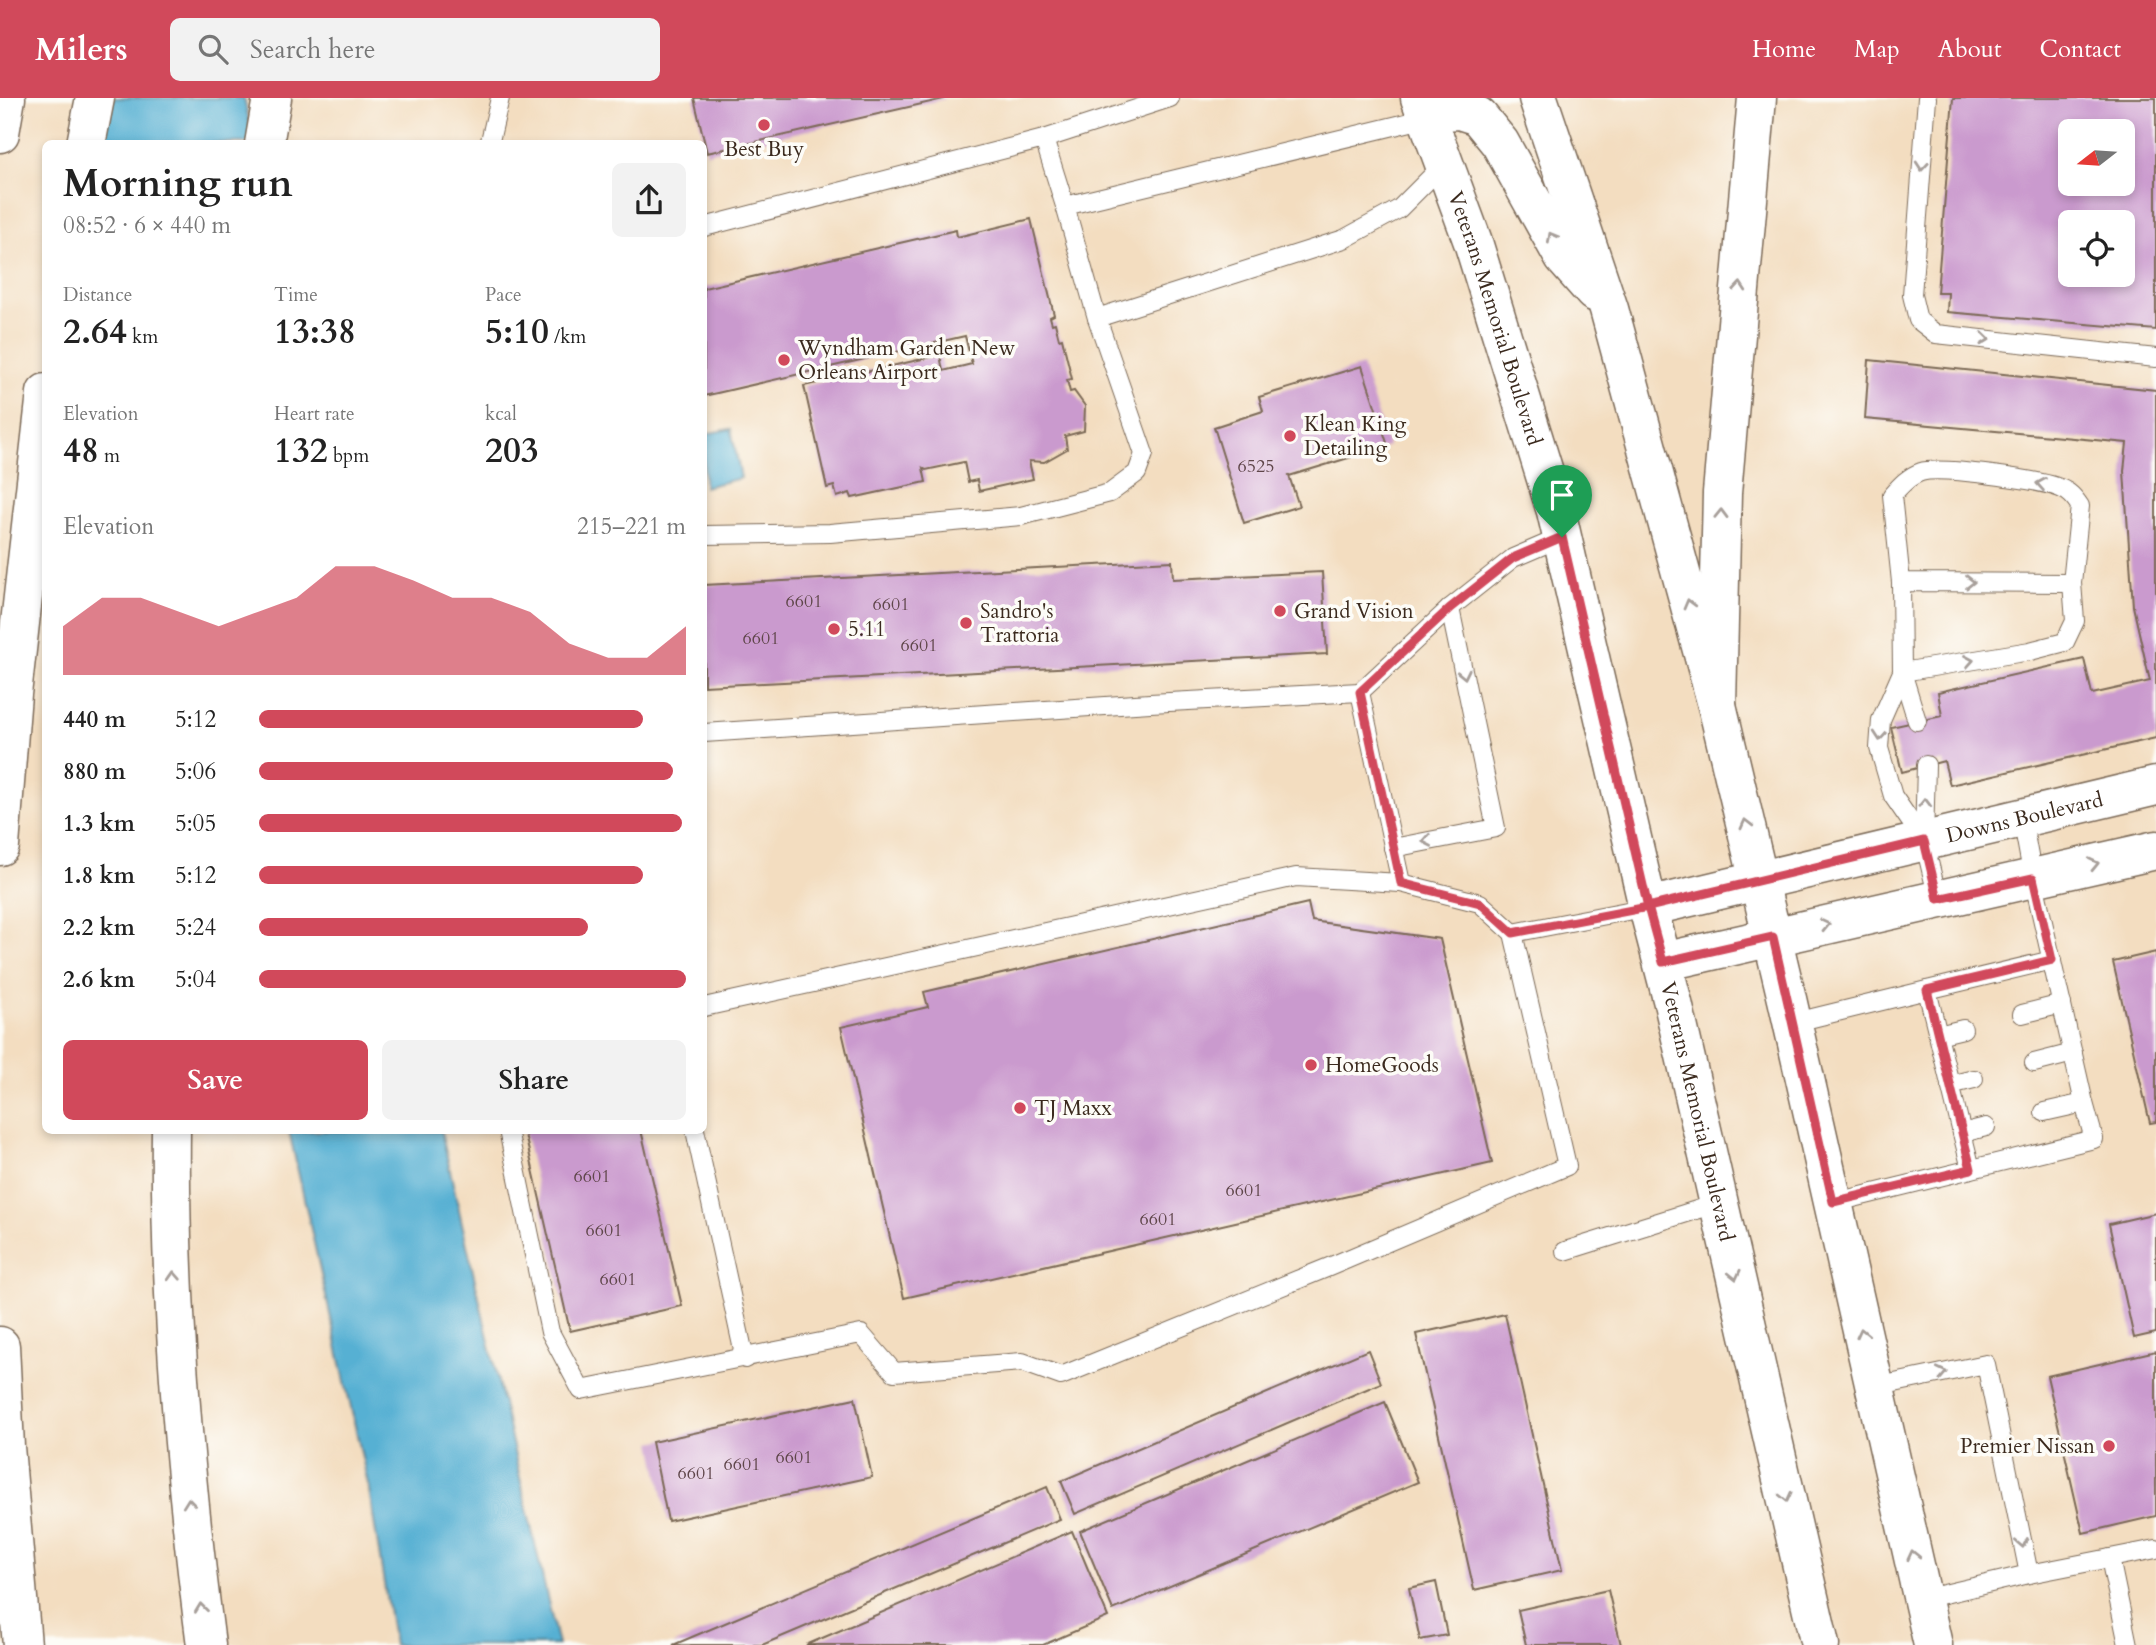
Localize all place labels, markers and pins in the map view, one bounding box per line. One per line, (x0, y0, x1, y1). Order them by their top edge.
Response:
marker: Best Buy (756, 117, 772, 133)
place label: Best Buy (724, 135, 804, 164)
place label: Wyndham Garden New Orleans Airport (797, 334, 1015, 387)
marker: Wyndham Garden New Orleans Airport (776, 352, 792, 368)
place label: Klean King Detailing (1304, 410, 1407, 463)
marker: Klean King Detailing (1282, 428, 1298, 444)
pin (1532, 465, 1592, 537)
place label: Sandro's Trattoria (980, 597, 1059, 650)
place label: Grand Vision (1294, 597, 1414, 626)
marker: Grand Vision (1272, 603, 1288, 619)
place label: 5.11 (848, 615, 886, 644)
marker: Sandro's Trattoria (958, 615, 974, 631)
marker: 5.11 (826, 621, 842, 637)
place label: HomeGoods (1325, 1051, 1439, 1080)
marker: HomeGoods (1303, 1057, 1319, 1073)
place label: TJ Maxx (1034, 1094, 1112, 1123)
marker: TJ Maxx (1012, 1100, 1028, 1116)
place label: Premier Nissan (1960, 1432, 2095, 1461)
marker: Premier Nissan (2101, 1438, 2117, 1454)

